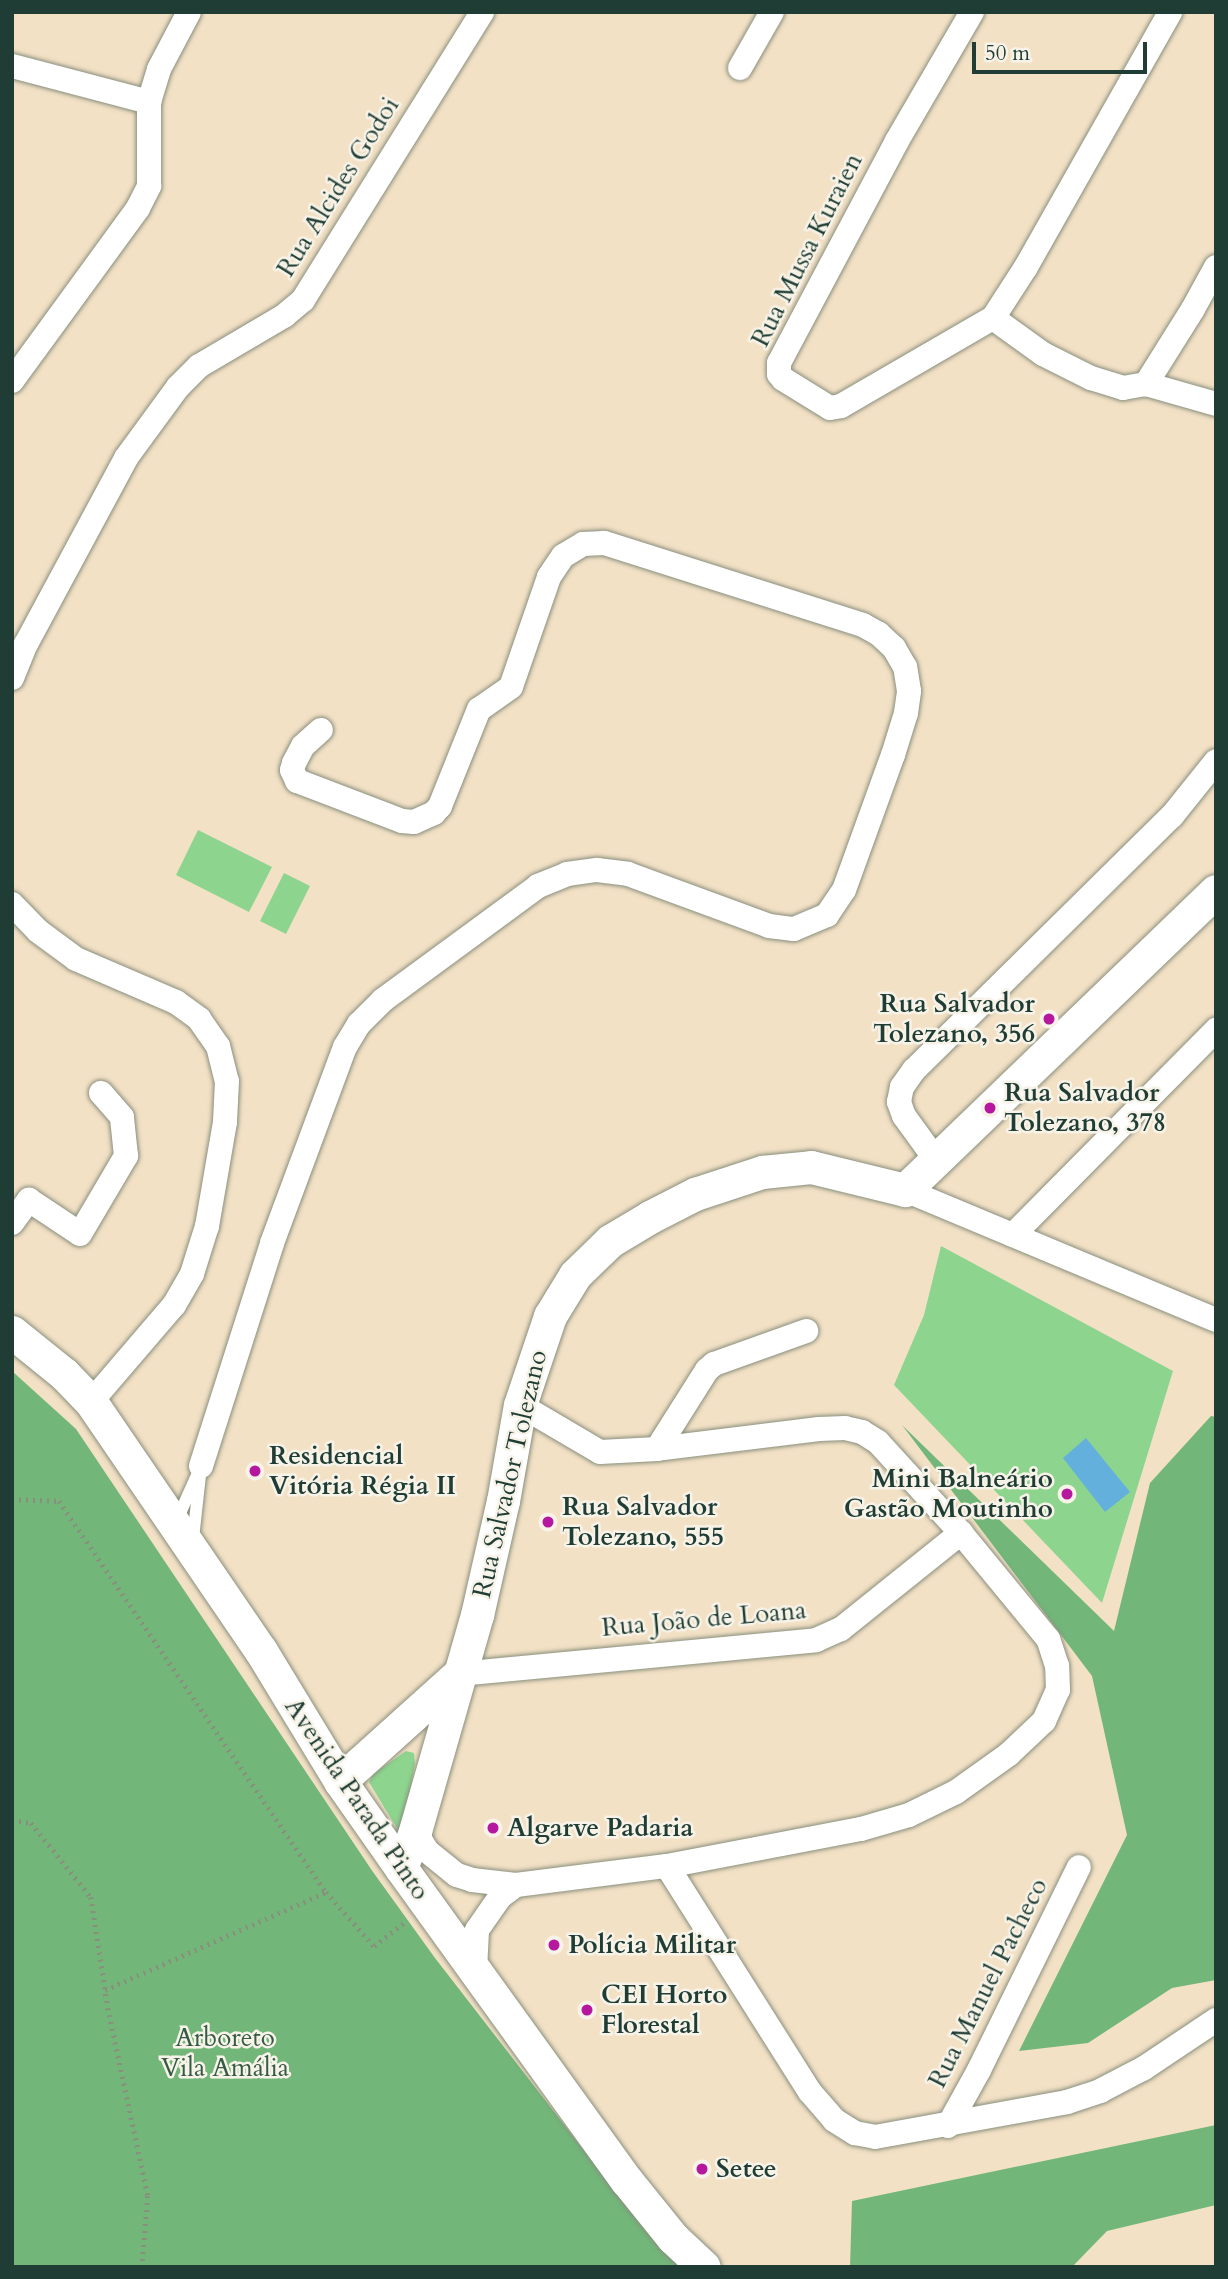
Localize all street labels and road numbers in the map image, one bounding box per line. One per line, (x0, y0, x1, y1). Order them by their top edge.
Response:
street label: Rua Alcides Godoi (270, 91, 406, 283)
street label: Rua Mussa Kuraien (745, 148, 869, 352)
street label: Rua Salvador Tolezano (466, 1347, 554, 1601)
street label: Rua João de Loana (600, 1595, 808, 1643)
street label: Avenida Parada Pinto (278, 1692, 436, 1906)
street label: Rua Manuel Pacheco (922, 1873, 1054, 2093)

